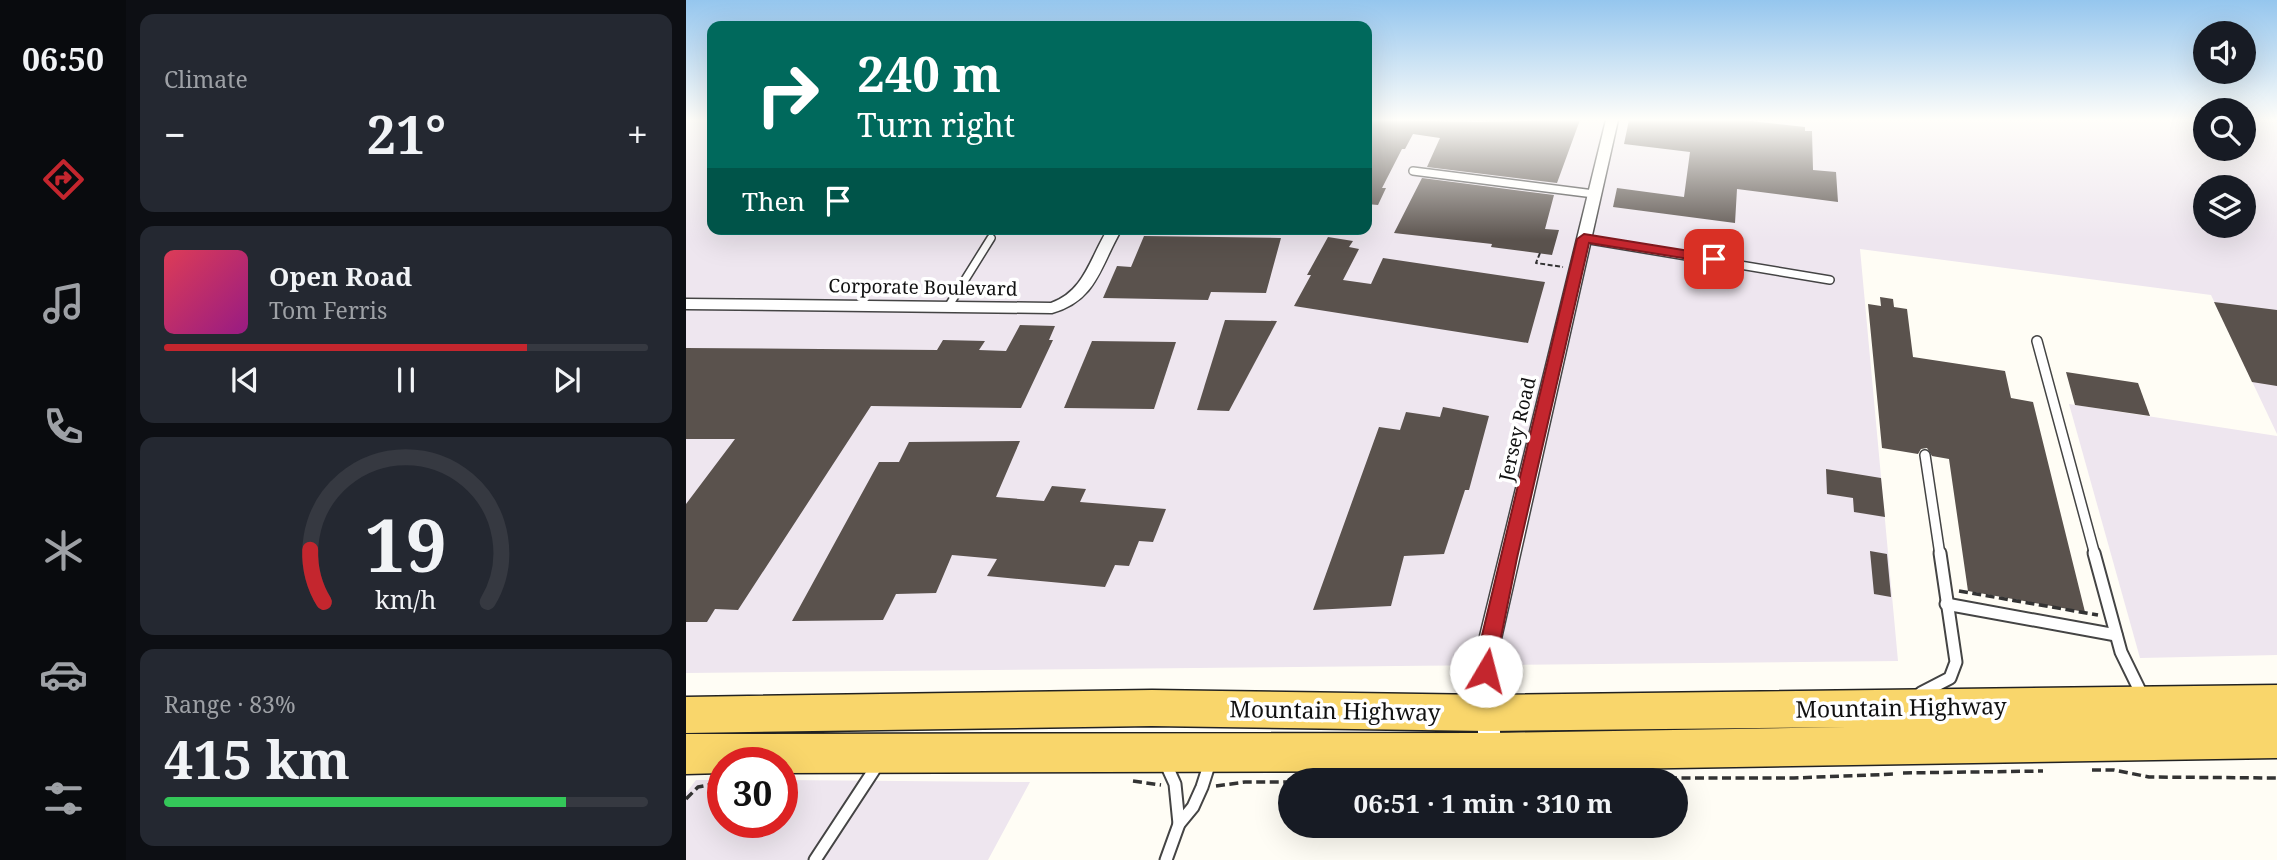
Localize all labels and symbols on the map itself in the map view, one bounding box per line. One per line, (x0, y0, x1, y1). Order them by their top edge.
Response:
pin (1684, 229, 1744, 289)
street label: Corporate Boulevard (828, 272, 1018, 302)
street label: Jersey Road (1492, 374, 1542, 485)
position arrow (1449, 634, 1523, 708)
street label: Mountain Highway (1795, 689, 2007, 725)
street label: Mountain Highway (1229, 692, 1441, 728)
speed limit sign: 30 (707, 747, 798, 838)

